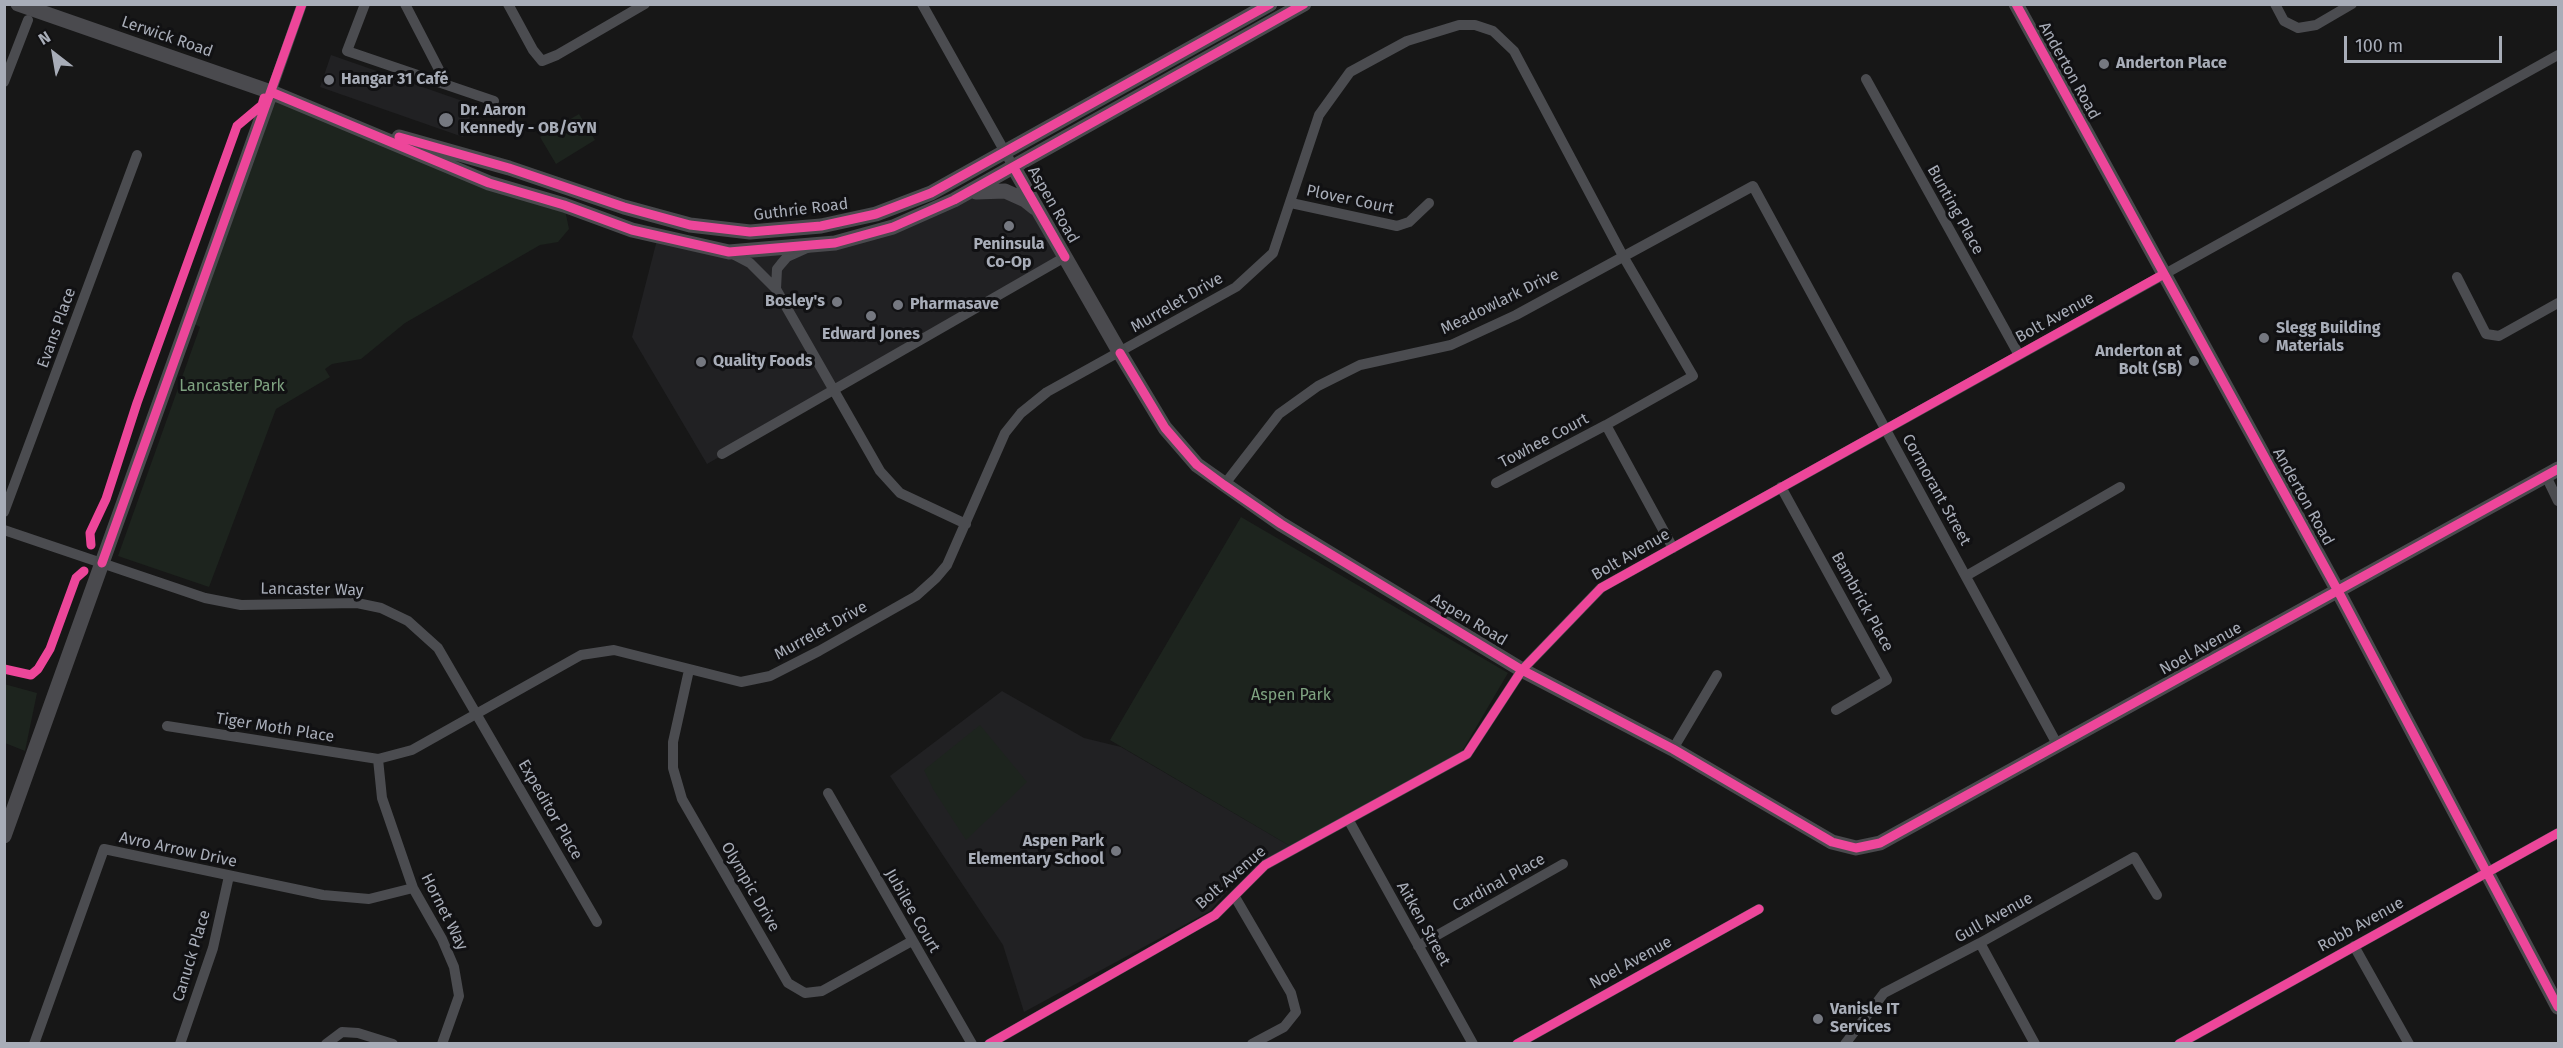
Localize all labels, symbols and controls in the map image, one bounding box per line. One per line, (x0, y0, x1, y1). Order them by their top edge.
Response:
street label: Lerwick Road (119, 12, 215, 62)
street label: Anderton Road (2034, 19, 2104, 123)
north arrow (24, 24, 84, 84)
scale bar (2347, 24, 2504, 62)
text: N (35, 27, 54, 49)
text: 100 m (2355, 35, 2403, 57)
place label: Anderton Place (2116, 54, 2227, 74)
marker: Anderton Place (2097, 57, 2111, 71)
place label: Hangar 31 Café (341, 70, 448, 90)
marker: Hangar 31 Café (322, 73, 336, 87)
place label: Dr. Aaron Kennedy - OB/GYN (460, 101, 597, 139)
marker: Dr. Aaron Kennedy - OB/GYN (437, 111, 455, 129)
street label: Bunting Place (1923, 162, 1987, 258)
street label: Aspen Road (1023, 163, 1083, 247)
street label: Plover Court (1304, 181, 1396, 219)
street label: Guthrie Road (753, 195, 849, 225)
marker: Peninsula Co-Op (1002, 219, 1016, 233)
place label: Peninsula Co-Op (973, 235, 1045, 273)
street label: Meadowlark Drive (1438, 265, 1562, 339)
street label: Murrelet Drive (1128, 269, 1226, 337)
street label: Evans Place (34, 285, 80, 371)
street label: Bolt Avenue (2012, 289, 2098, 347)
place label: Bosley's (765, 292, 825, 312)
marker: Bosley's (830, 295, 844, 309)
place label: Pharmasave (910, 295, 999, 315)
marker: Pharmasave (891, 298, 905, 312)
marker: Edward Jones (864, 309, 878, 323)
place label: Slegg Building Materials (2276, 319, 2380, 357)
place label: Edward Jones (822, 325, 920, 345)
marker: Slegg Building Materials (2257, 331, 2271, 345)
place label: Anderton at Bolt (SB) (2095, 342, 2182, 380)
place label: Quality Foods (713, 352, 812, 372)
marker: Anderton at Bolt (SB) (2187, 354, 2201, 368)
marker: Quality Foods (694, 355, 708, 369)
park label: Lancaster Park (179, 377, 285, 397)
street label: Towhee Court (1496, 409, 1592, 473)
street label: Cormorant Street (1897, 431, 1975, 549)
street label: Anderton Road (2268, 445, 2338, 549)
street label: Bolt Avenue (1589, 525, 1673, 585)
street label: Bambrick Place (1827, 549, 1897, 655)
street label: Lancaster Way (260, 580, 364, 600)
street label: Aspen Road (1427, 590, 1511, 650)
street label: Murrelet Drive (771, 598, 871, 664)
street label: Noel Avenue (2157, 619, 2245, 679)
park label: Aspen Park (1251, 686, 1331, 706)
street label: Tiger Moth Place (214, 709, 336, 747)
street label: Expeditor Place (514, 757, 586, 863)
street label: Avro Arrow Drive (117, 828, 239, 872)
place label: Aspen Park Elementary School (968, 832, 1104, 870)
street label: Olympic Drive (717, 839, 783, 935)
street label: Bolt Avenue (1192, 842, 1270, 914)
marker: Aspen Park Elementary School (1109, 844, 1123, 858)
street label: Cardinal Place (1449, 850, 1549, 916)
street label: Jubilee Court (880, 866, 944, 956)
street label: Hornet Way (416, 870, 472, 954)
street label: Aitken Street (1392, 879, 1454, 969)
street label: Gull Avenue (1952, 889, 2036, 947)
street label: Robb Avenue (2315, 894, 2407, 956)
street label: Canuck Place (169, 908, 215, 1004)
street label: Noel Avenue (1587, 933, 1675, 993)
place label: Vanisle IT Services (1830, 1000, 1899, 1038)
marker: Vanisle IT Services (1811, 1012, 1825, 1026)

